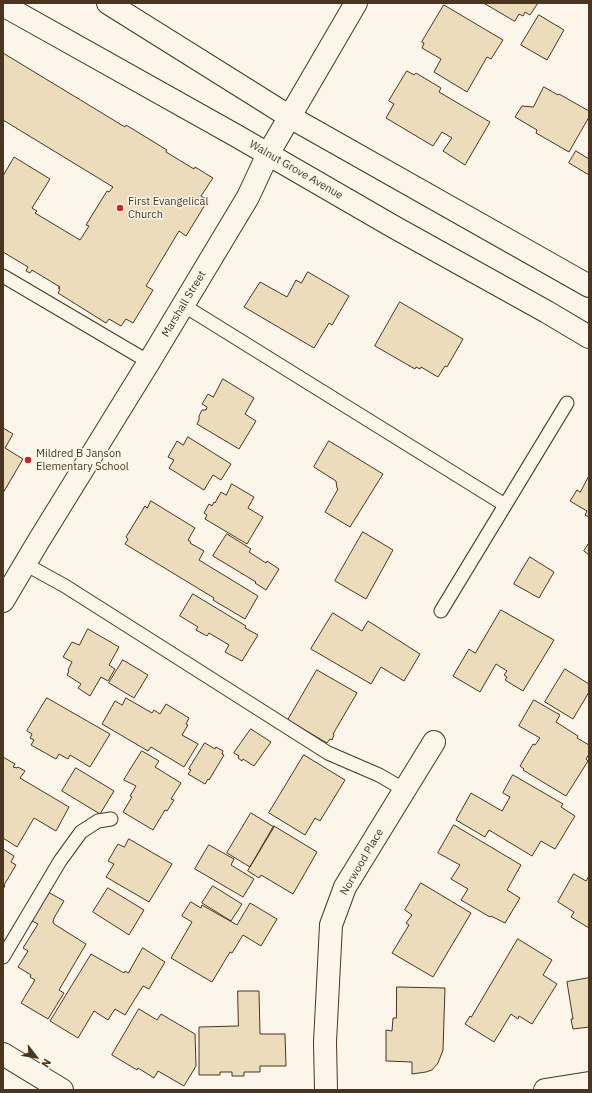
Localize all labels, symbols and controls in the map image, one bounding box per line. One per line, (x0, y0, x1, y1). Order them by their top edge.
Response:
street label: Walnut Grove Avenue (247, 138, 345, 202)
place label: First Evangelical Church (128, 195, 208, 221)
marker: First Evangelical Church (115, 203, 125, 213)
street label: Marshall Street (159, 268, 209, 340)
place label: Mildred B Janson Elementary School (36, 447, 129, 473)
marker: Mildred B Janson Elementary School (23, 455, 33, 465)
street label: Norwood Place (338, 826, 386, 898)
north arrow (16, 1037, 56, 1077)
text: N (38, 1056, 54, 1070)

